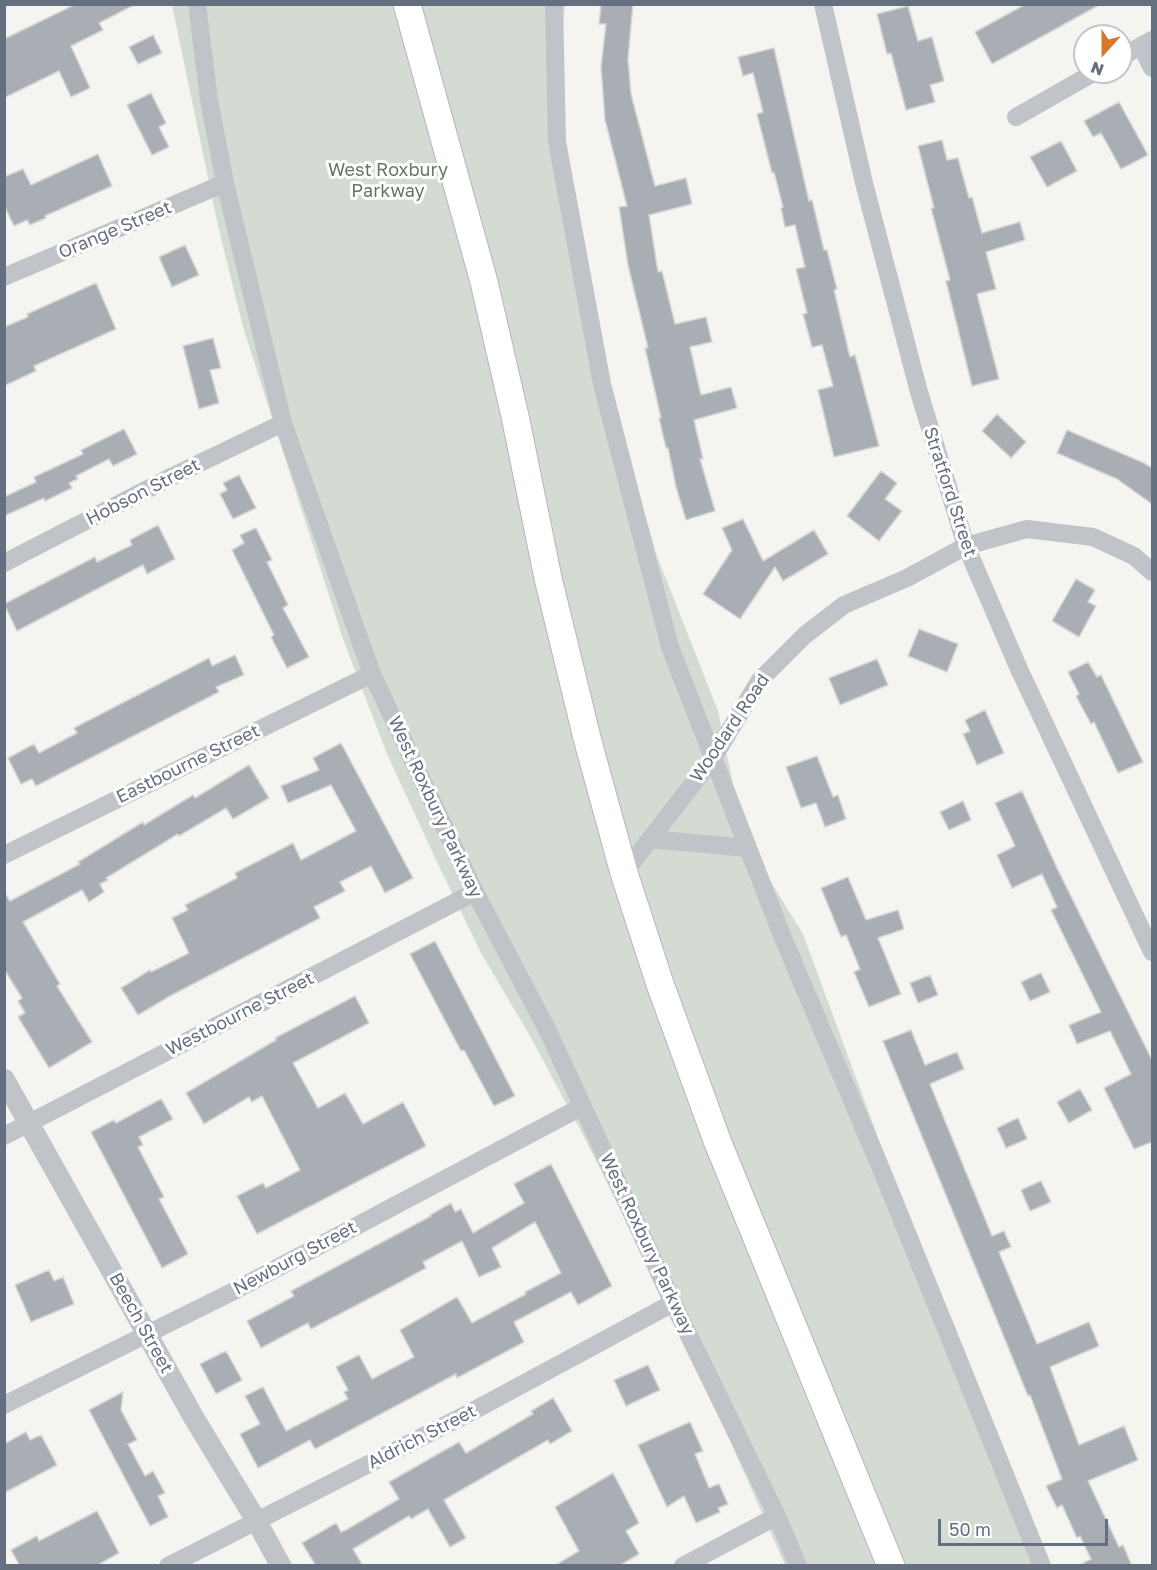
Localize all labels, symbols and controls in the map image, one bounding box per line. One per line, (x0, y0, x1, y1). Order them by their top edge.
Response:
north arrow (1073, 24, 1133, 84)
text: N (1088, 57, 1107, 80)
park label: West Roxbury Parkway (328, 159, 448, 201)
street label: Orange Street (55, 196, 175, 264)
street label: Stratford Street (919, 424, 981, 560)
street label: Hobson Street (83, 454, 203, 530)
street label: Woodard Road (686, 670, 774, 786)
street label: West Roxbury Parkway (383, 713, 487, 901)
street label: Eastbourne Street (113, 720, 263, 808)
street label: Westbourne Street (163, 967, 317, 1061)
street label: West Roxbury Parkway (595, 1150, 699, 1338)
street label: Newburg Street (230, 1217, 360, 1299)
street label: Beech Street (105, 1269, 177, 1377)
street label: Aldrich Street (364, 1400, 480, 1474)
scale bar (941, 1507, 1110, 1545)
text: 50 m (949, 1518, 991, 1540)

